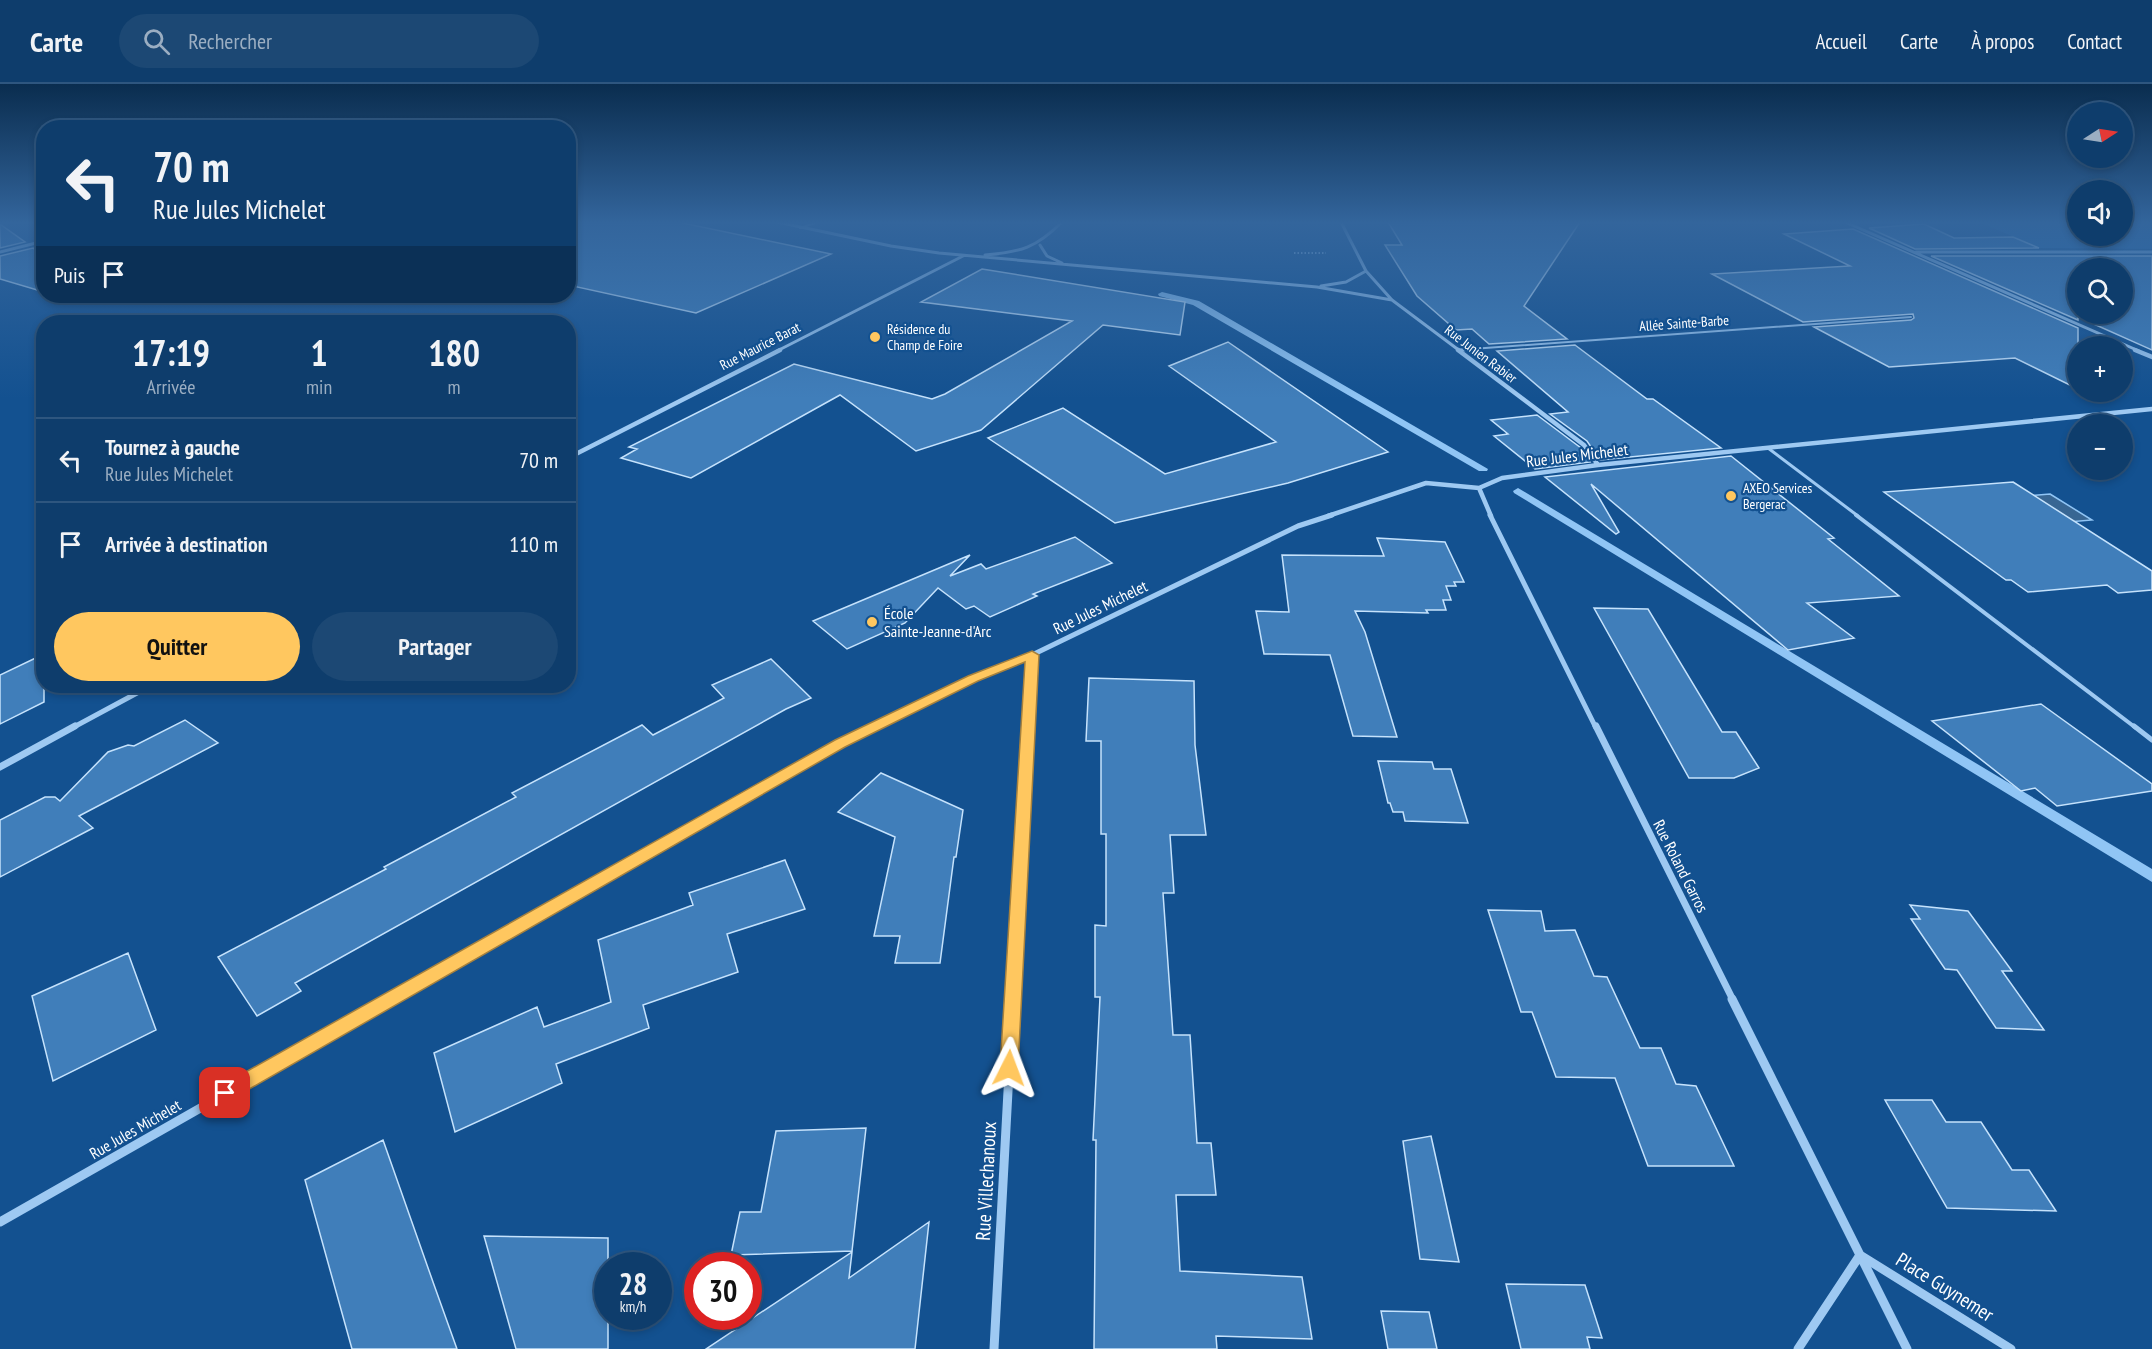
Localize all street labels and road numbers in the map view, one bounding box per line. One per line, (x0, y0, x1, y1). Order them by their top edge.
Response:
street label: Allée Sainte-Barbe (1639, 311, 1730, 335)
street label: Rue Maurice Barat (717, 318, 803, 374)
street label: Rue Junien Rabier (1441, 321, 1521, 387)
street label: Rue Jules Michelet (1525, 439, 1630, 471)
street label: Rue Jules Michelet (1050, 575, 1151, 638)
street label: Rue Roland Garros (1649, 816, 1713, 916)
street label: Rue Jules Michelet (86, 1094, 185, 1163)
street label: Rue Villechanoux (970, 1121, 1002, 1241)
street label: Place Guynemer (1891, 1247, 1999, 1328)

